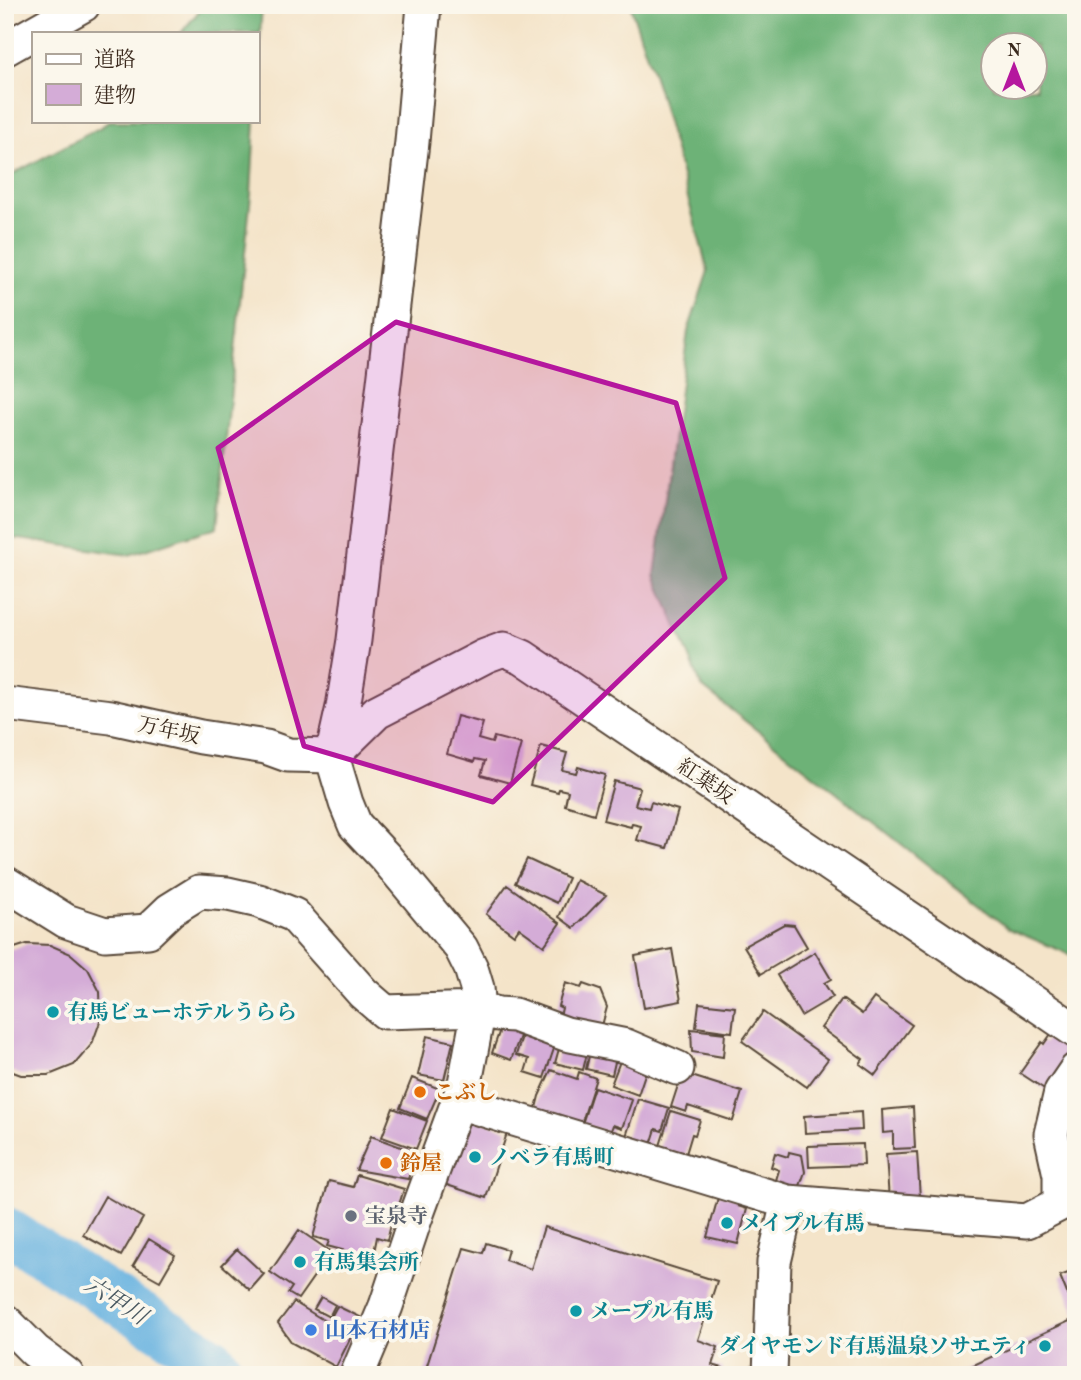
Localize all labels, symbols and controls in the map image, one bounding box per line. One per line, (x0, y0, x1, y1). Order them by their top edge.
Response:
legend (32, 32, 259, 122)
north arrow (979, 32, 1050, 102)
text: N (1007, 42, 1022, 61)
text: 道路 (94, 48, 136, 71)
text: 建物 (94, 84, 136, 107)
street label: 万年坂 (136, 712, 202, 748)
street label: 紅葉坂 (673, 754, 738, 809)
place label: 有馬ビューホテルうらら (67, 1000, 297, 1024)
marker: 有馬ビューホテルうらら (45, 1004, 61, 1020)
place label: こぶし (434, 1082, 497, 1104)
marker: こぶし (412, 1084, 428, 1100)
place label: ノベラ有馬町 (489, 1145, 614, 1169)
marker: ノベラ有馬町 (467, 1149, 483, 1165)
place label: 鈴屋 (400, 1152, 442, 1175)
marker: 鈴屋 (378, 1155, 394, 1171)
place label: 宝泉寺 (365, 1205, 428, 1228)
marker: 宝泉寺 (343, 1208, 359, 1224)
place label: メイプル有馬 (741, 1211, 865, 1235)
marker: メイプル有馬 (719, 1215, 735, 1231)
place label: 有馬集会所 (314, 1250, 419, 1274)
marker: 有馬集会所 (292, 1254, 308, 1270)
water label: 六甲川 (80, 1272, 154, 1331)
place label: メープル有馬 (590, 1299, 714, 1323)
marker: メープル有馬 (568, 1303, 584, 1319)
place label: 山本石材店 (325, 1319, 430, 1342)
marker: 山本石材店 (303, 1322, 319, 1338)
place label: ダイヤモンド有馬温泉ソサエティ (719, 1334, 1031, 1358)
marker: ダイヤモンド有馬温泉ソサエティ (1037, 1338, 1053, 1354)

